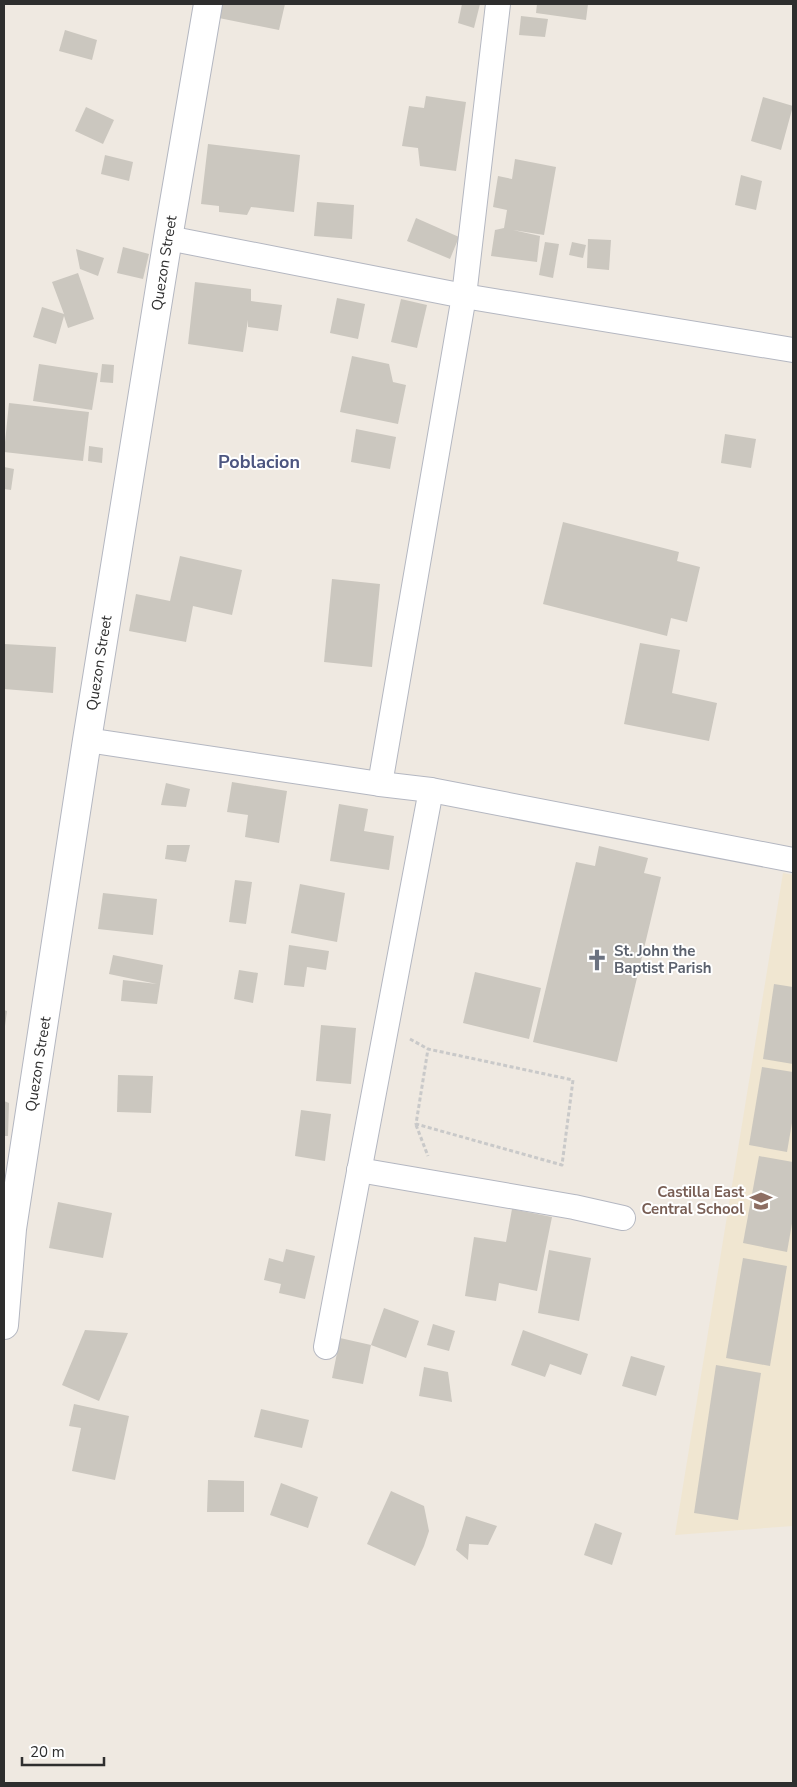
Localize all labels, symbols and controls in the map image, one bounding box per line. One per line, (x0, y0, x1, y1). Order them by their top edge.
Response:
street label: Quezon Street (147, 213, 182, 312)
district label: Poblacion (218, 450, 300, 474)
street label: Quezon Street (82, 613, 117, 712)
place label: St. John the Baptist Parish (614, 941, 712, 978)
church icon: St. John the Baptist Parish (584, 947, 610, 973)
street label: Quezon Street (21, 1014, 56, 1113)
place label: Castilla East Central School (641, 1182, 744, 1219)
school or university icon: Castilla East Central School (748, 1188, 774, 1214)
scale bar (22, 1734, 105, 1766)
text: 20 m (30, 1742, 65, 1762)

